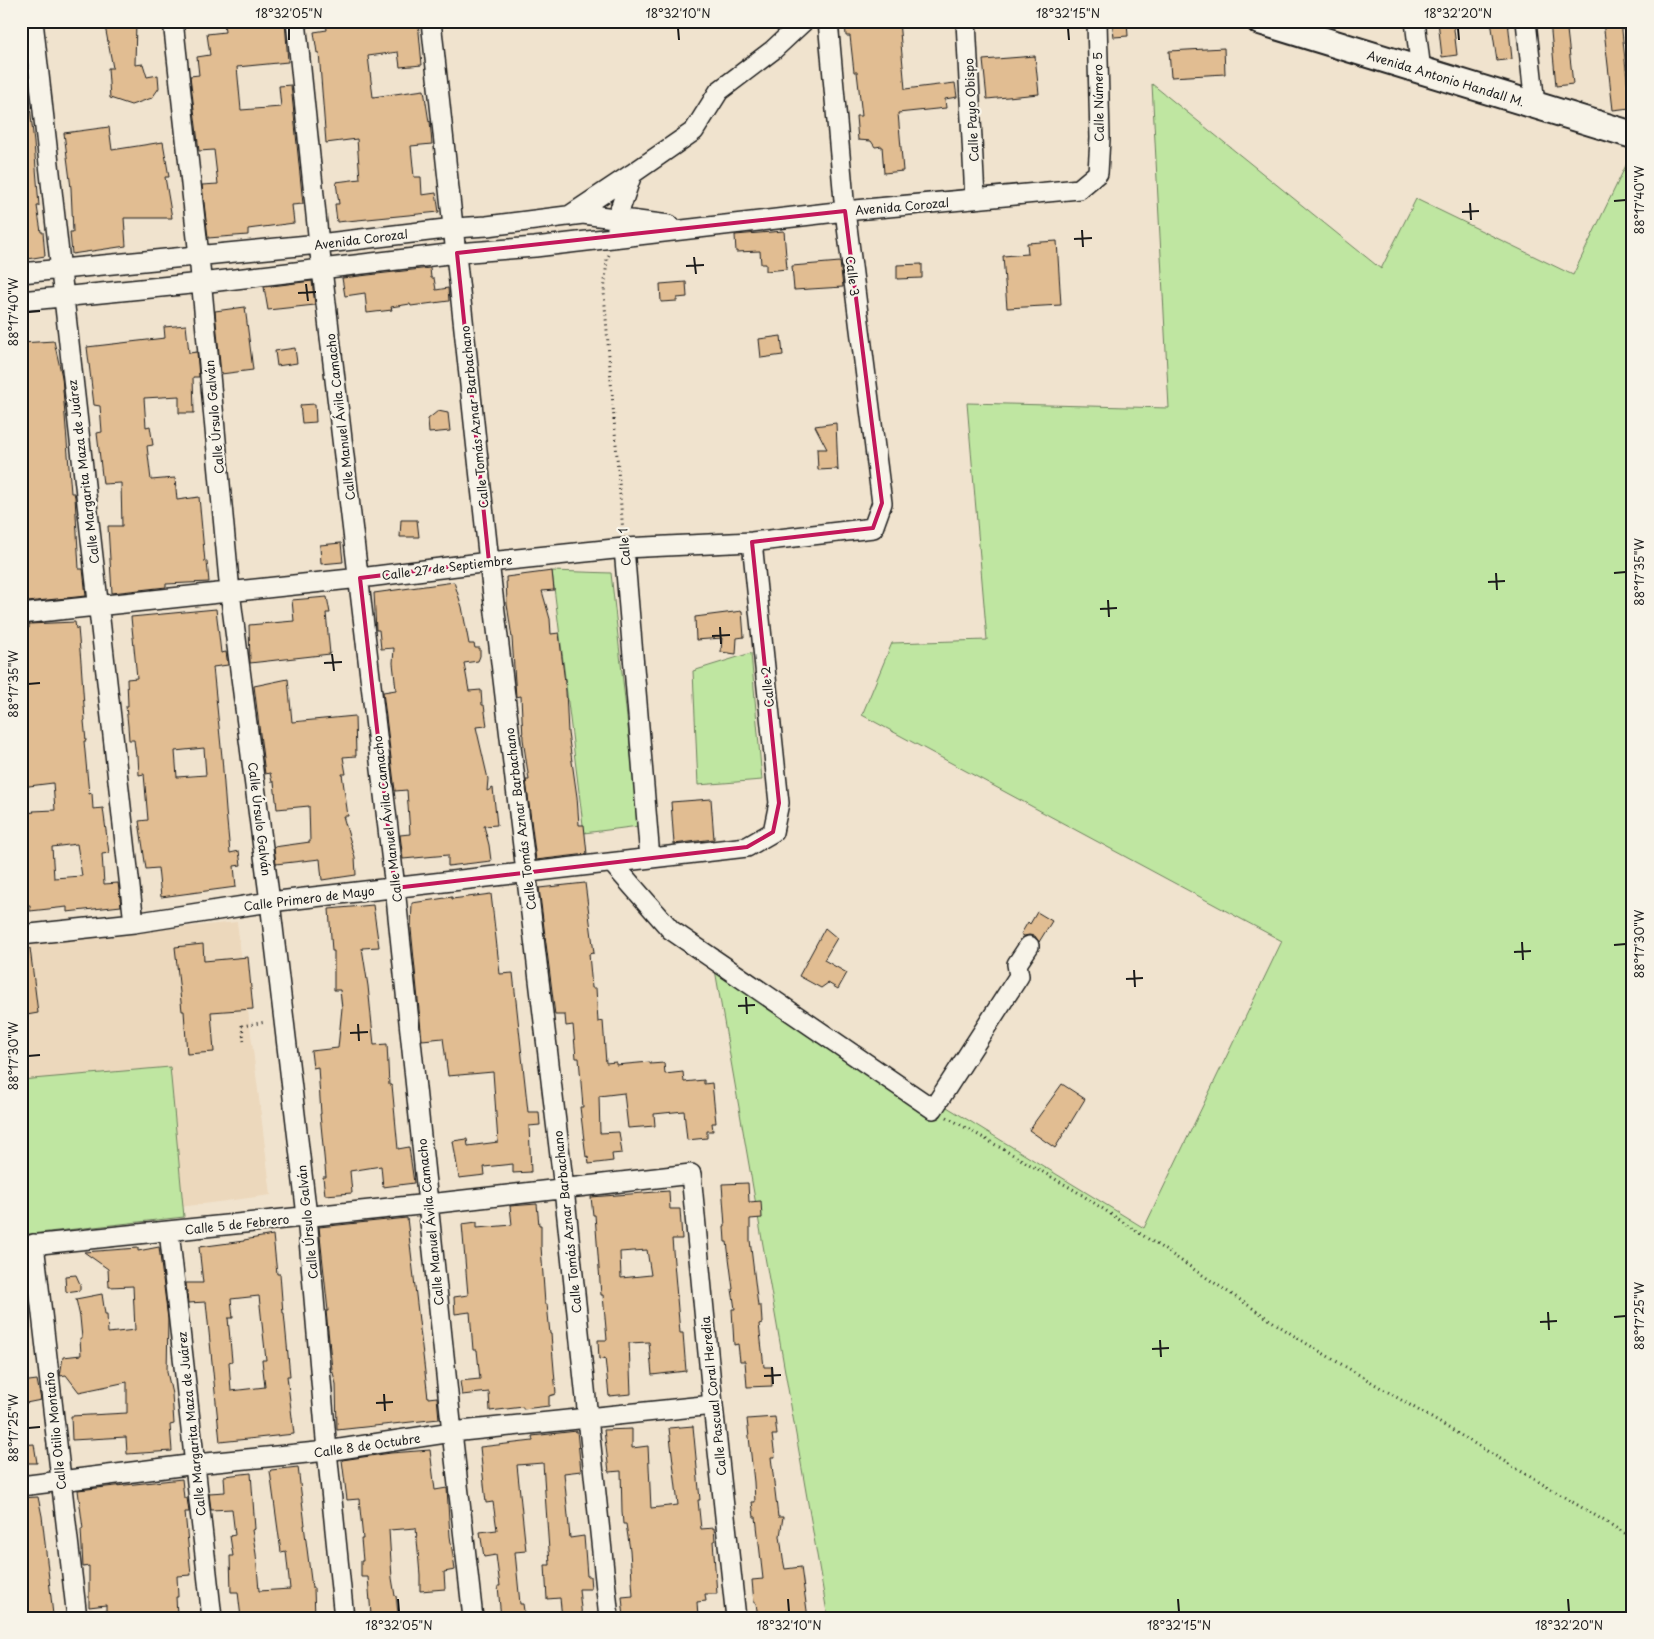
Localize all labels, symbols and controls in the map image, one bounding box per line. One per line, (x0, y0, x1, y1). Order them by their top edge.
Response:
text: 18°32'05"N (255, 4, 323, 22)
text: 18°32'10"N (645, 4, 711, 22)
text: 18°32'15"N (1036, 4, 1100, 22)
text: 18°32'20"N (1424, 4, 1492, 22)
street label: Avenida Antonio Handall M. (1365, 45, 1527, 111)
street label: Calle Número 5 (1088, 52, 1108, 142)
street label: Calle Payo Obispo (959, 57, 983, 162)
text: 88°17'40"W (1630, 165, 1648, 234)
street label: Avenida Corozal (854, 193, 950, 219)
street label: Avenida Corozal (313, 224, 409, 254)
street label: Calle 3 (842, 255, 864, 297)
text: 88°17'40"W (4, 277, 22, 346)
street label: Calle Tomás Aznar Barbachano (455, 324, 493, 509)
street label: Calle Manuel Ávila Camacho (321, 332, 359, 501)
street label: Calle Úrsulo Galván (200, 359, 228, 475)
street label: Calle Margarita Maza de Juárez (63, 379, 103, 565)
street label: Calle 1 (613, 527, 635, 567)
text: 88°17'35"W (1630, 538, 1648, 606)
street label: Calle 27 de Septiembre (380, 550, 514, 584)
text: 88°17'35"W (4, 650, 22, 718)
street label: Calle 2 (756, 666, 778, 708)
street label: Calle Tomás Aznar Barbachano (500, 726, 540, 911)
street label: Calle Manuel Ávila Camacho (368, 734, 406, 903)
street label: Calle Úrsulo Galván (244, 761, 276, 877)
street label: Calle Primero de Mayo (243, 881, 376, 915)
text: 88°17'30"W (1630, 909, 1648, 978)
text: 88°17'30"W (4, 1021, 22, 1090)
street label: Calle Tomás Aznar Barbachano (548, 1129, 586, 1314)
street label: Calle Manuel Ávila Camacho (412, 1137, 448, 1306)
street label: Calle Úrsulo Galván (292, 1164, 322, 1280)
street label: Calle 5 de Febrero (184, 1210, 290, 1238)
text: 88°17'25"W (1630, 1281, 1648, 1350)
street label: Calle Pascual Coral Heredia (696, 1315, 730, 1477)
street label: Calle Margarita Maza de Juárez (172, 1331, 210, 1517)
street label: Calle Otilio Montaño (40, 1371, 70, 1491)
text: 88°17'25"W (4, 1393, 22, 1462)
street label: Calle 8 de Octubre (312, 1429, 422, 1461)
text: 18°32'05"N (365, 1616, 433, 1634)
text: 18°32'10"N (756, 1616, 822, 1634)
text: 18°32'15"N (1147, 1616, 1211, 1634)
text: 18°32'20"N (1535, 1616, 1603, 1634)

